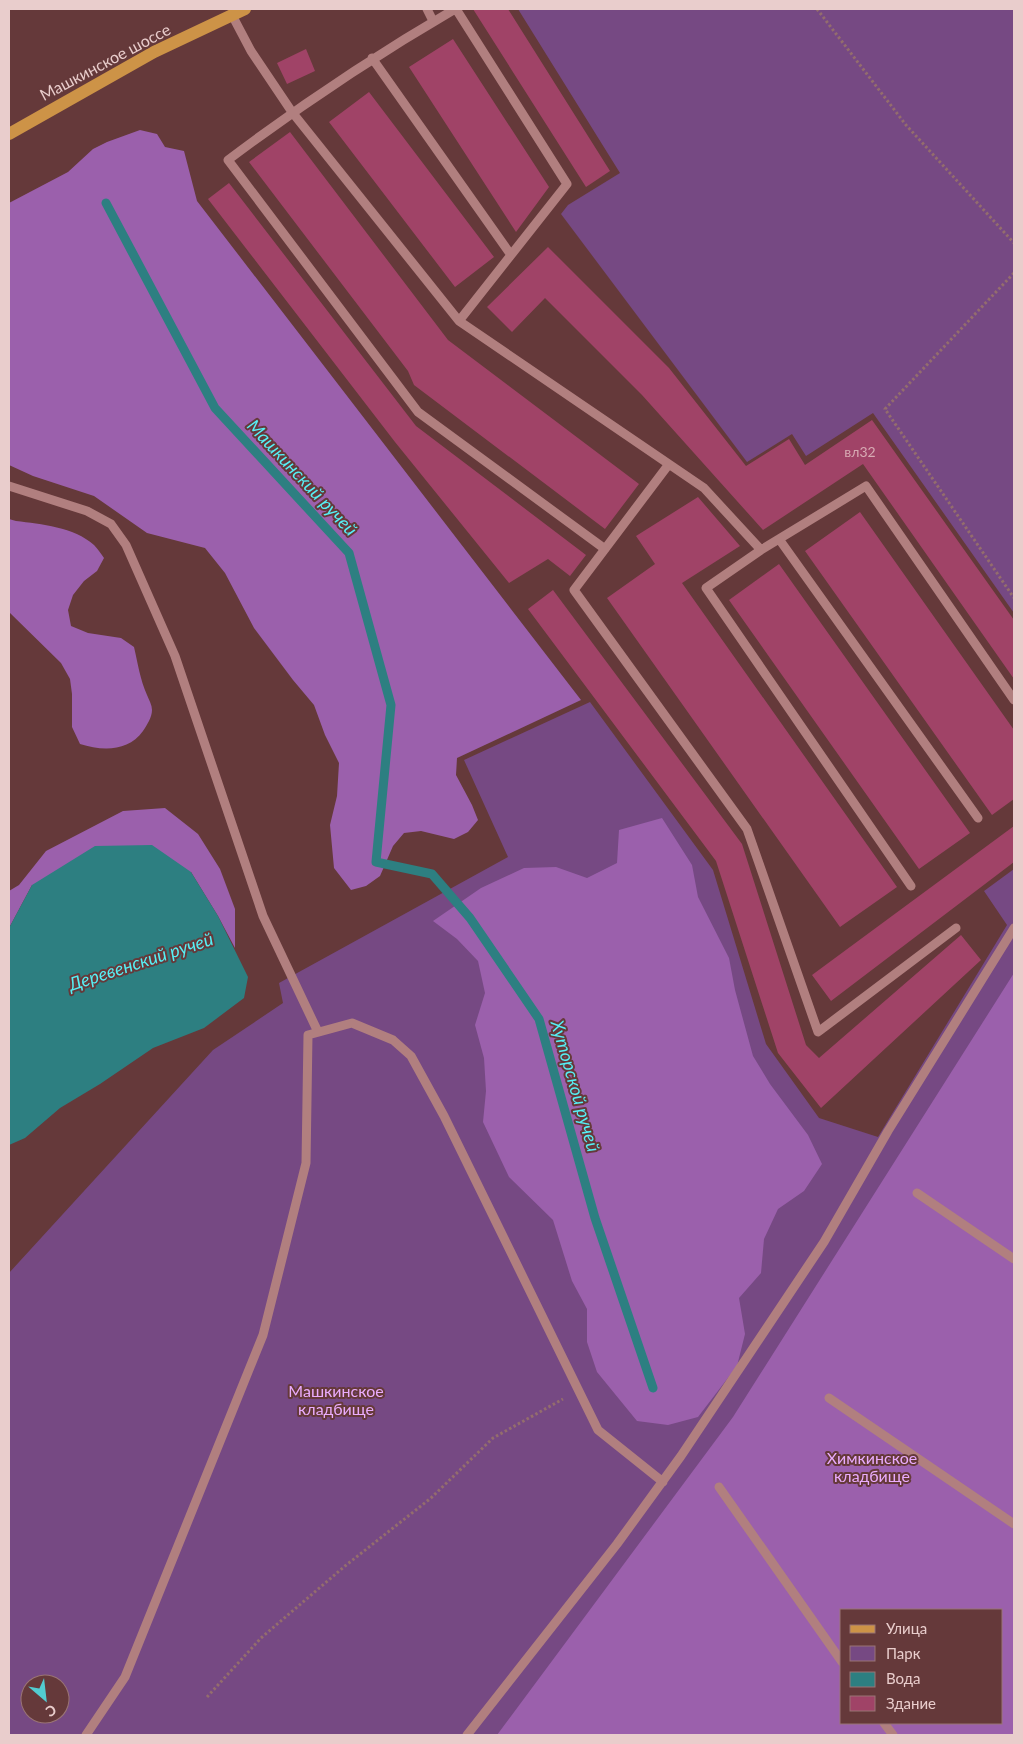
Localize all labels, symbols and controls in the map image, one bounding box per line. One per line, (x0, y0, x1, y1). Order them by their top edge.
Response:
street label: Машкинское шоссе (36, 19, 173, 104)
water label: Машкинский ручей (243, 415, 362, 540)
house number: вл32 (844, 443, 876, 460)
water label: Деревенский ручей (65, 927, 216, 995)
water label: Хуторской ручей (546, 1016, 605, 1154)
park label: Машкинское кладбище (288, 1381, 384, 1418)
park label: Химкинское кладбище (827, 1448, 917, 1485)
legend (840, 1609, 1003, 1724)
text: Улица (886, 1619, 927, 1637)
text: Парк (886, 1644, 921, 1662)
text: Вода (886, 1669, 921, 1687)
north arrow (20, 1674, 70, 1724)
text: Здание (886, 1694, 936, 1712)
text: С (43, 1701, 59, 1721)

